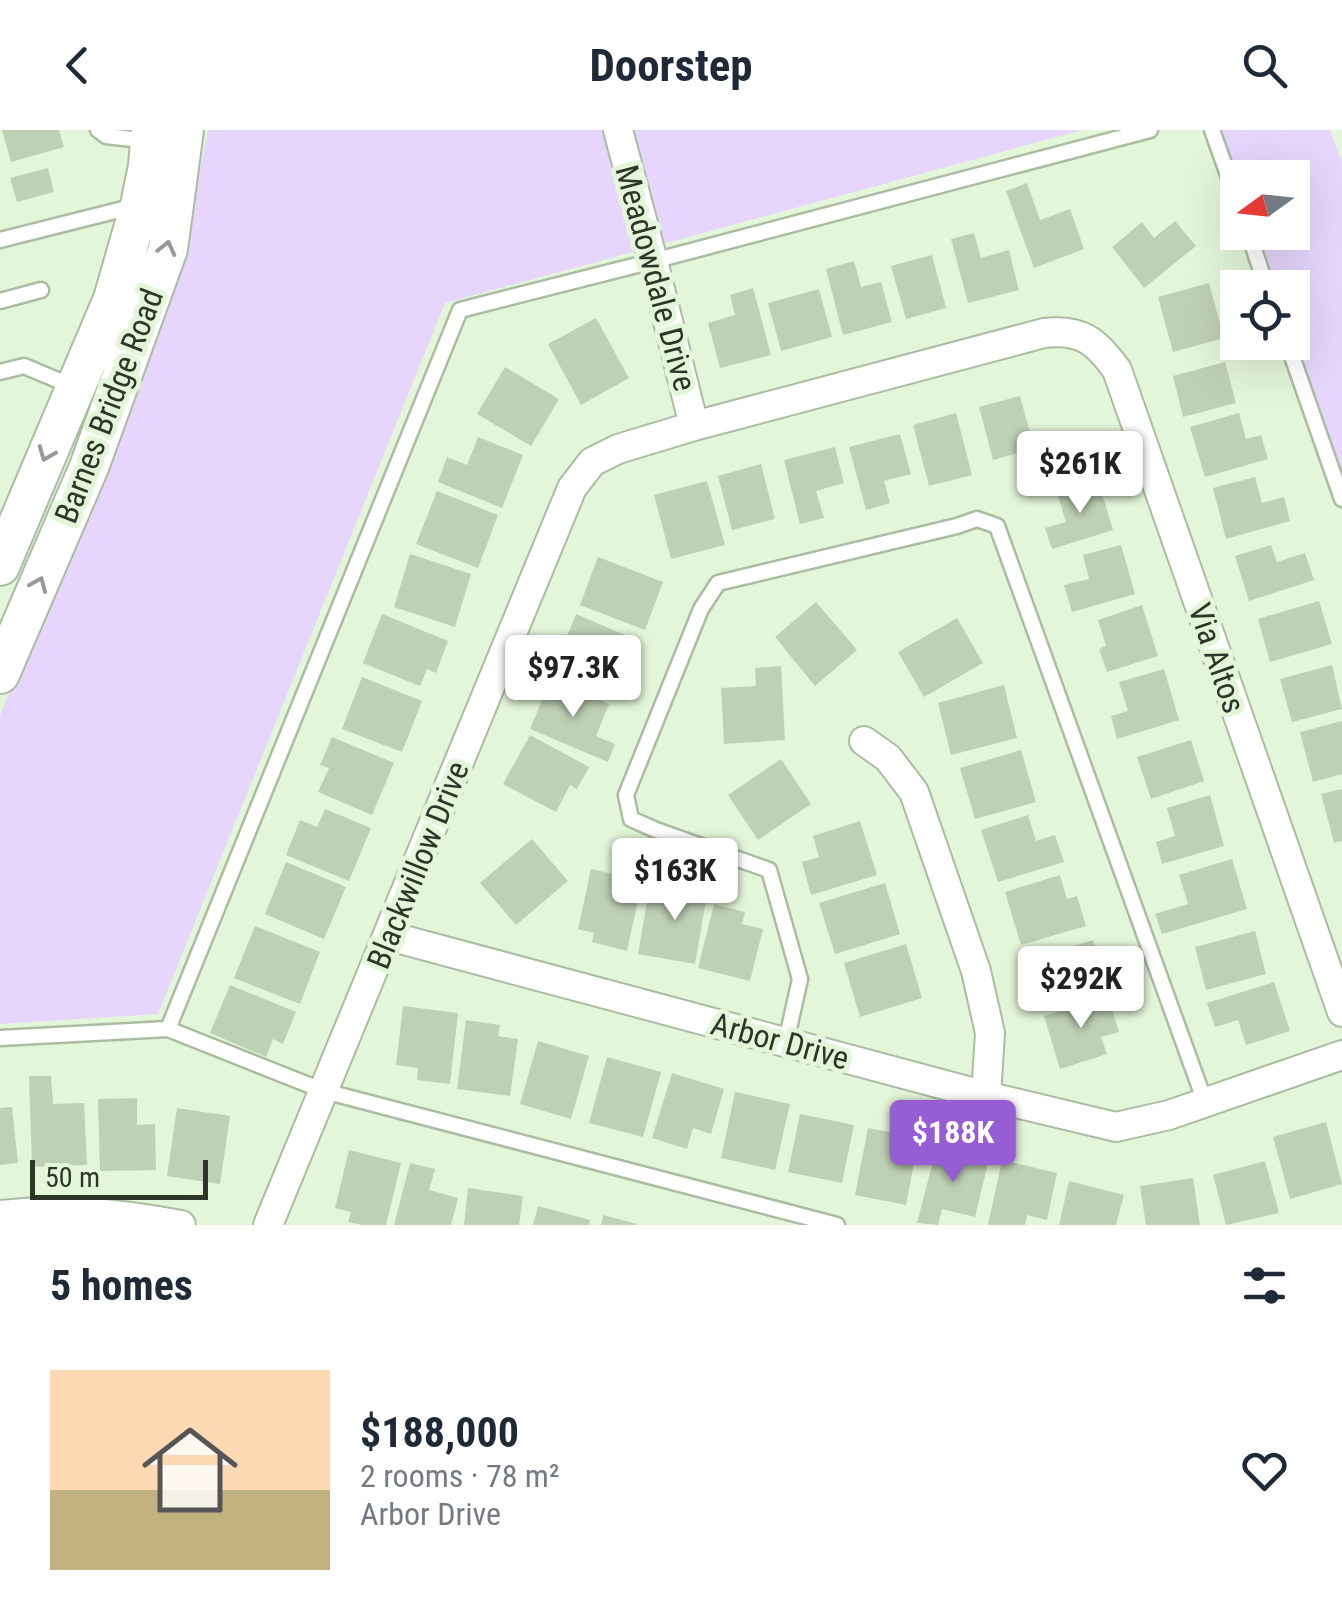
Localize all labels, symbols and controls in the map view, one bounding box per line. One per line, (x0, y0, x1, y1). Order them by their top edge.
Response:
icon: back (50, 38, 105, 93)
icon: search (1237, 38, 1292, 93)
text: Doorstep (589, 39, 753, 92)
north arrow (1220, 160, 1310, 250)
map controls (1220, 160, 1310, 360)
street label: Meadowdale Drive (608, 161, 704, 395)
one-way arrow (155, 240, 176, 257)
button: locate (1220, 270, 1310, 360)
street label: Barnes Bridge Road (47, 284, 171, 528)
pin: $261K (1010, 431, 1150, 516)
one-way arrow (38, 444, 58, 462)
text: $261K (1039, 444, 1121, 482)
one-way arrow (27, 576, 47, 594)
street label: Via Altos (1181, 598, 1253, 718)
pin: $97.3K (492, 635, 654, 720)
text: $97.3K (527, 648, 619, 686)
street label: Blackwillow Drive (359, 756, 477, 974)
pin: $163K (605, 838, 745, 923)
text: $163K (634, 851, 716, 889)
pin: $292K (1011, 946, 1151, 1031)
text: $292K (1040, 959, 1122, 997)
street label: Arbor Drive (707, 1004, 853, 1078)
pin: $188K (883, 1100, 1023, 1185)
text: $188K (912, 1113, 994, 1151)
scale bar (30, 1155, 208, 1200)
text: 50 m (45, 1161, 100, 1194)
icon: filters (1237, 1258, 1292, 1313)
text: 5 homes (50, 1261, 193, 1310)
text: $188,000 (360, 1408, 519, 1457)
icon: home (130, 1410, 250, 1530)
icon: heart (1237, 1443, 1292, 1498)
text: 2 rooms · 78 m² (360, 1457, 559, 1495)
text: Arbor Drive (360, 1495, 501, 1533)

